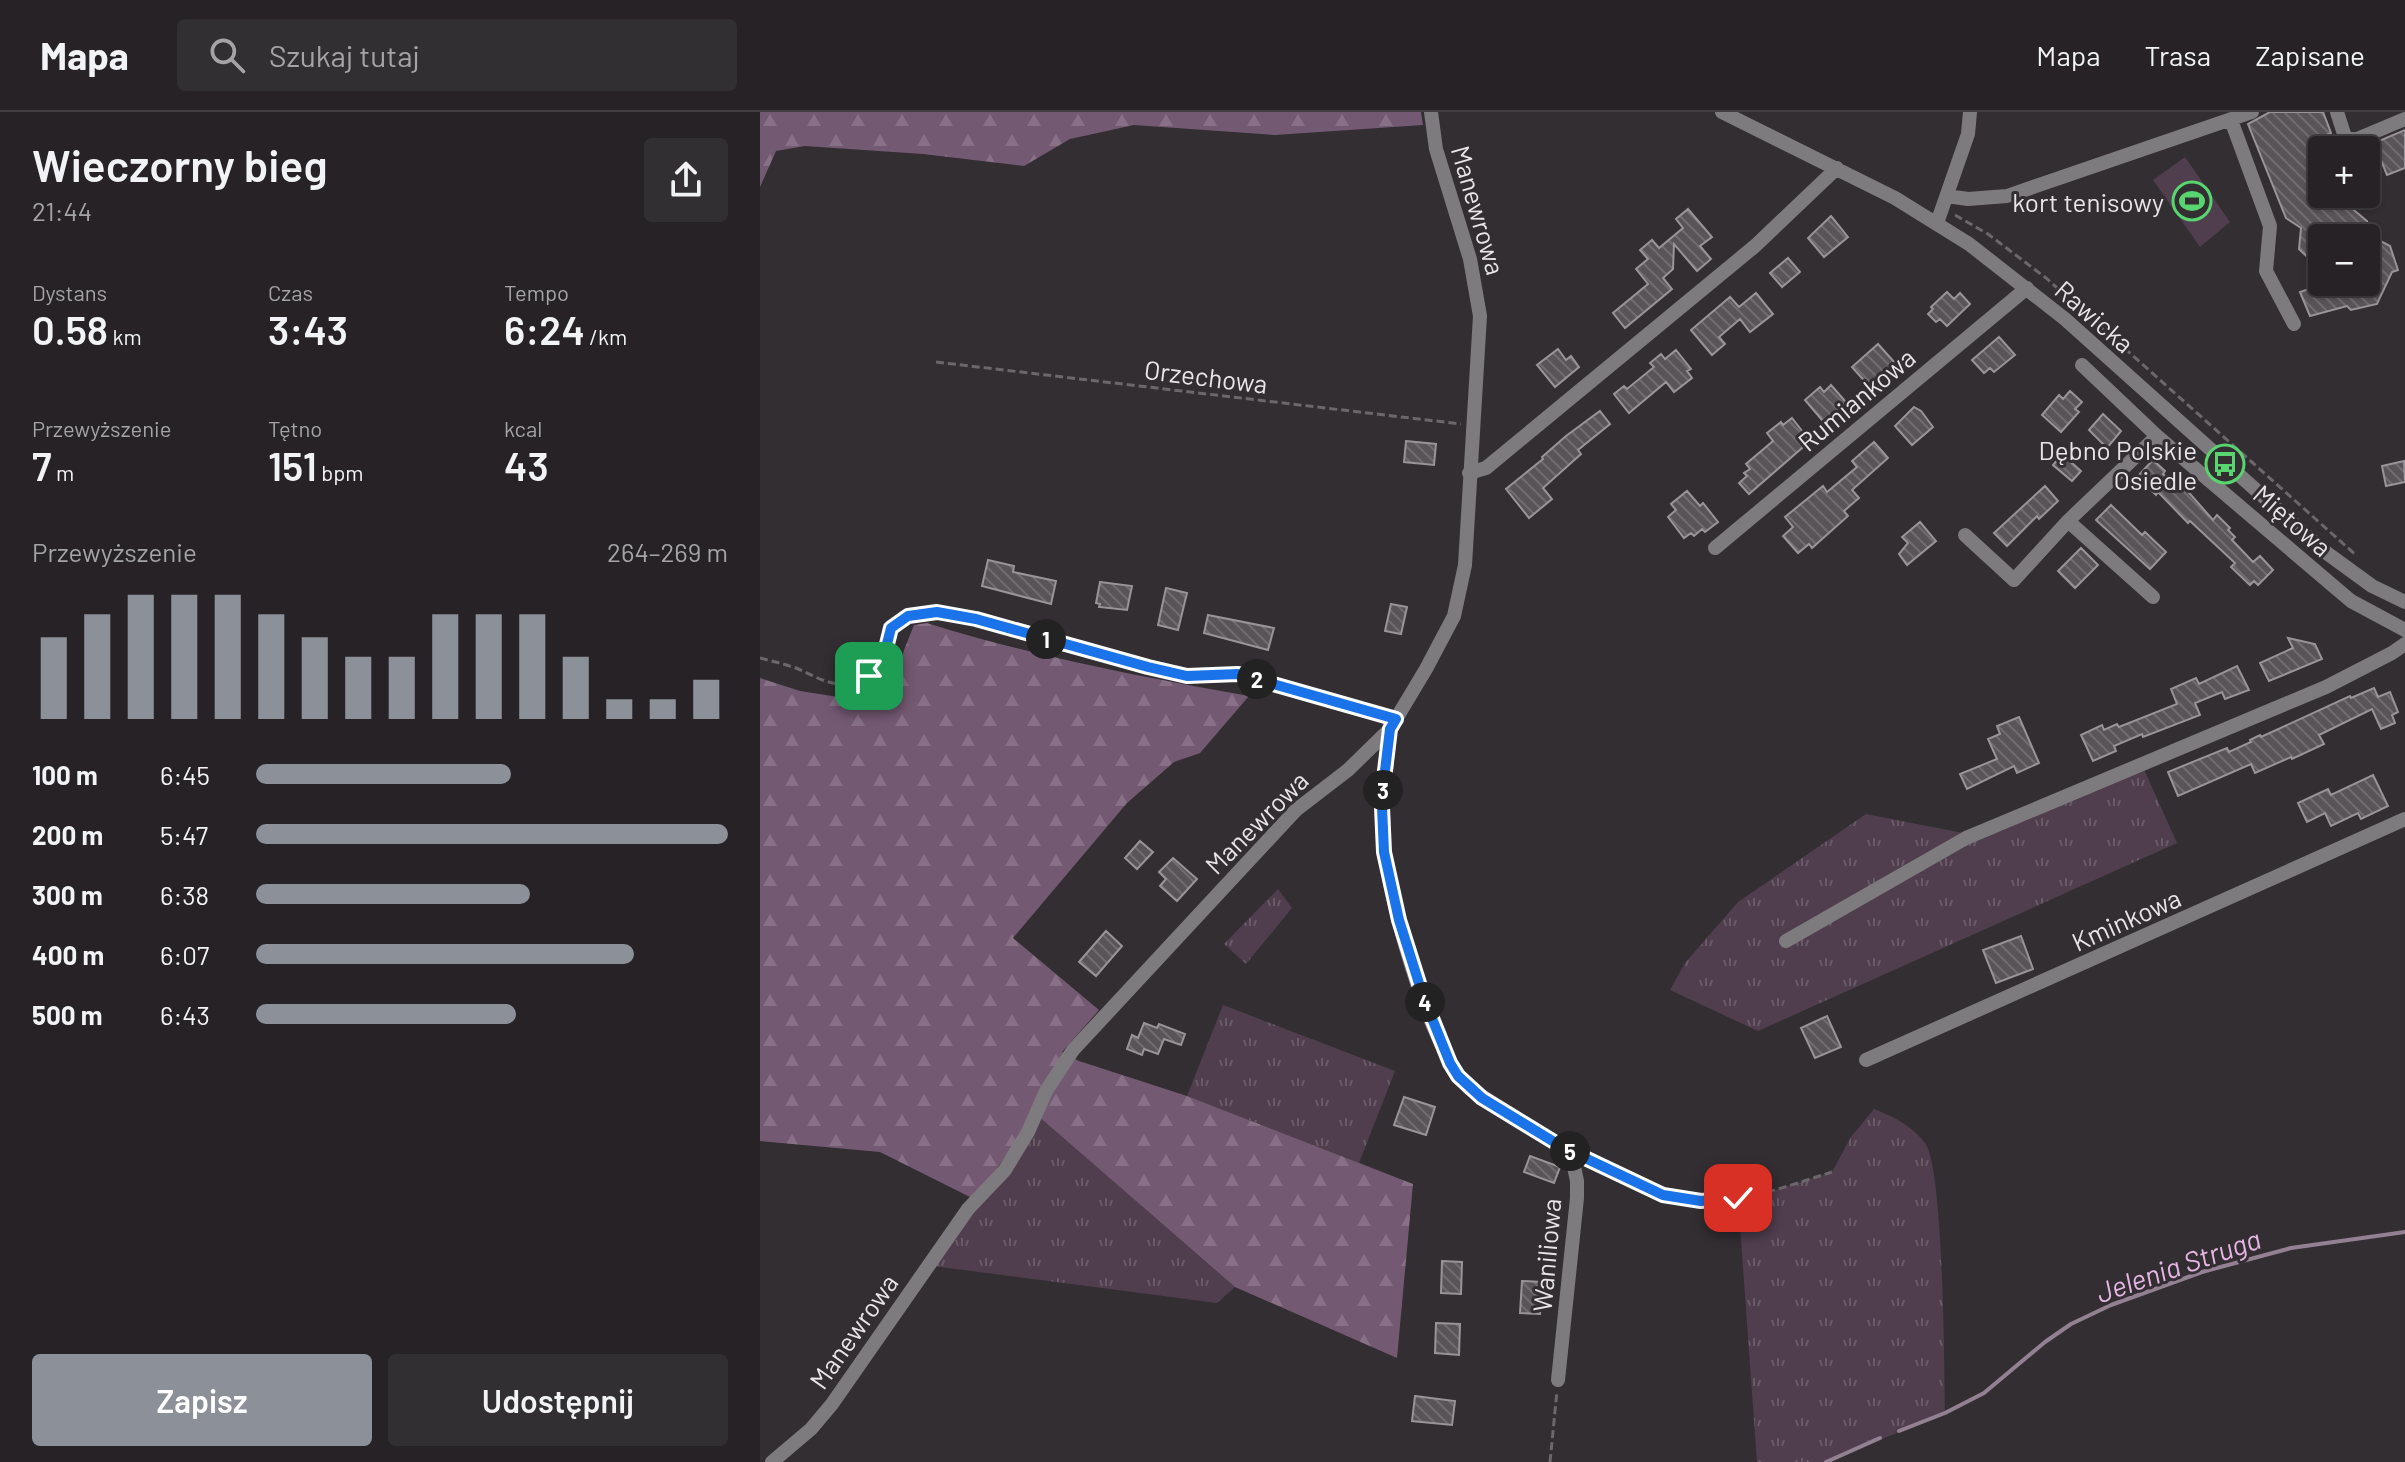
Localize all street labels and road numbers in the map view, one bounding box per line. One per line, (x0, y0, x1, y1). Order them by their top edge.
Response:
street label: Manewrowa (1446, 142, 1512, 278)
street label: Rawicka (2049, 273, 2141, 359)
street label: Rumiankowa (1791, 341, 1921, 457)
street label: Orzechowa (1143, 353, 1269, 399)
street label: Miętowa (2248, 478, 2338, 562)
street label: Manewrowa (1198, 764, 1314, 880)
street label: Kminkowa (2067, 881, 2185, 957)
street label: Waniliowa (1526, 1197, 1566, 1313)
street label: Manewrowa (802, 1268, 904, 1394)

